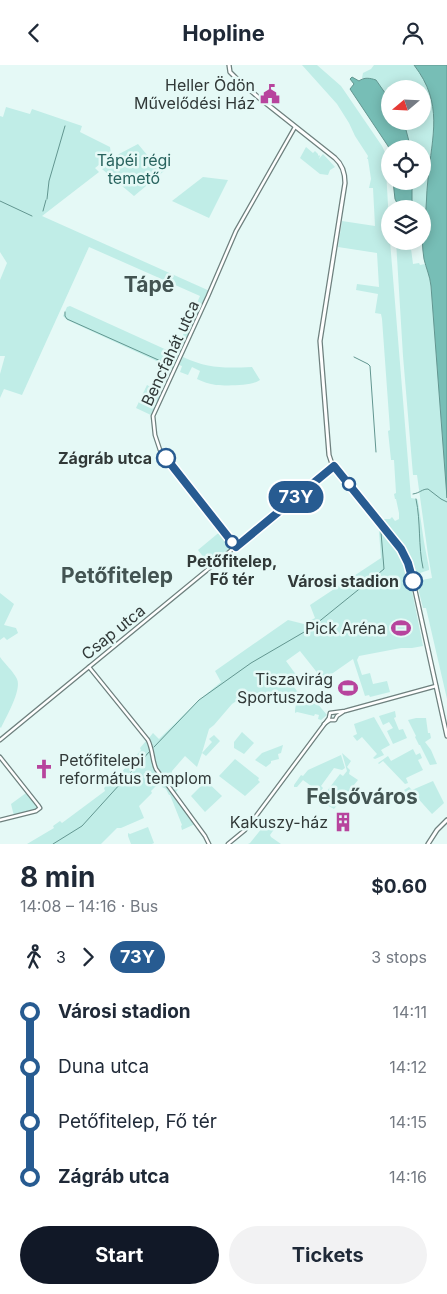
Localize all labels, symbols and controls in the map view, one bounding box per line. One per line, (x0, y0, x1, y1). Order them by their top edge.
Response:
icon: back (20, 19, 48, 47)
icon: person (399, 19, 427, 47)
text: Hopline (182, 20, 265, 46)
place label: Heller Ödön Művelődési Ház (134, 75, 255, 113)
north arrow (381, 80, 431, 130)
map controls (381, 80, 431, 250)
public building icon: Heller Ödön Művelődési Ház (259, 83, 281, 105)
button: locate (381, 140, 431, 190)
park label: Tápéi régi temető (97, 150, 171, 188)
button: layers (381, 200, 431, 250)
district label: Tápé (124, 272, 174, 297)
street label: Bencfahát utca (137, 297, 203, 409)
place label: Zágráb utca (58, 448, 152, 468)
marker: Zágráb utca (156, 448, 176, 468)
unlabelled marker (342, 477, 356, 491)
line badge: 73Y (267, 481, 325, 513)
text: 73Y (279, 486, 313, 507)
marker: Petőfitelep, Fő tér (225, 535, 239, 549)
place label: Petőfitelep, Fő tér (187, 551, 277, 589)
district label: Petőfitelep (61, 563, 173, 588)
place label: Városi stadion (287, 571, 399, 591)
marker: Városi stadion (403, 571, 423, 591)
street label: Csap utca (77, 600, 149, 664)
sports icon: Pick Aréna (390, 617, 412, 639)
place label: Pick Aréna (305, 618, 386, 638)
place label: Tiszavirág Sportuszoda (237, 669, 333, 707)
sports icon: Tiszavirág Sportuszoda (337, 677, 359, 699)
place label: Petőfitelepi református templom (59, 750, 212, 788)
church icon: Petőfitelepi református templom (33, 758, 55, 780)
district label: Felsőváros (306, 784, 418, 809)
building icon: Kakuszy-ház (332, 811, 354, 833)
place label: Kakuszy-ház (230, 812, 328, 832)
text: 8 min (20, 860, 95, 894)
text: $0.60 (371, 875, 427, 898)
text: 14:08 – 14:16 · Bus (20, 896, 158, 916)
icon: walk (20, 943, 48, 971)
icon: forward (74, 943, 102, 971)
text: 73Y (120, 946, 155, 967)
text: 3 (56, 947, 66, 967)
text: 3 stops (371, 947, 427, 967)
text: Városi stadion (58, 1000, 191, 1023)
text: 14:11 (393, 1002, 427, 1022)
text: Duna utca (58, 1055, 149, 1078)
text: 14:12 (389, 1057, 427, 1077)
text: Petőfitelep, Fő tér (58, 1110, 217, 1133)
text: 14:15 (389, 1112, 427, 1132)
text: Zágráb utca (58, 1165, 170, 1188)
text: 14:16 (389, 1167, 427, 1187)
button: Start (20, 1226, 219, 1284)
button: Tickets (229, 1226, 427, 1284)

